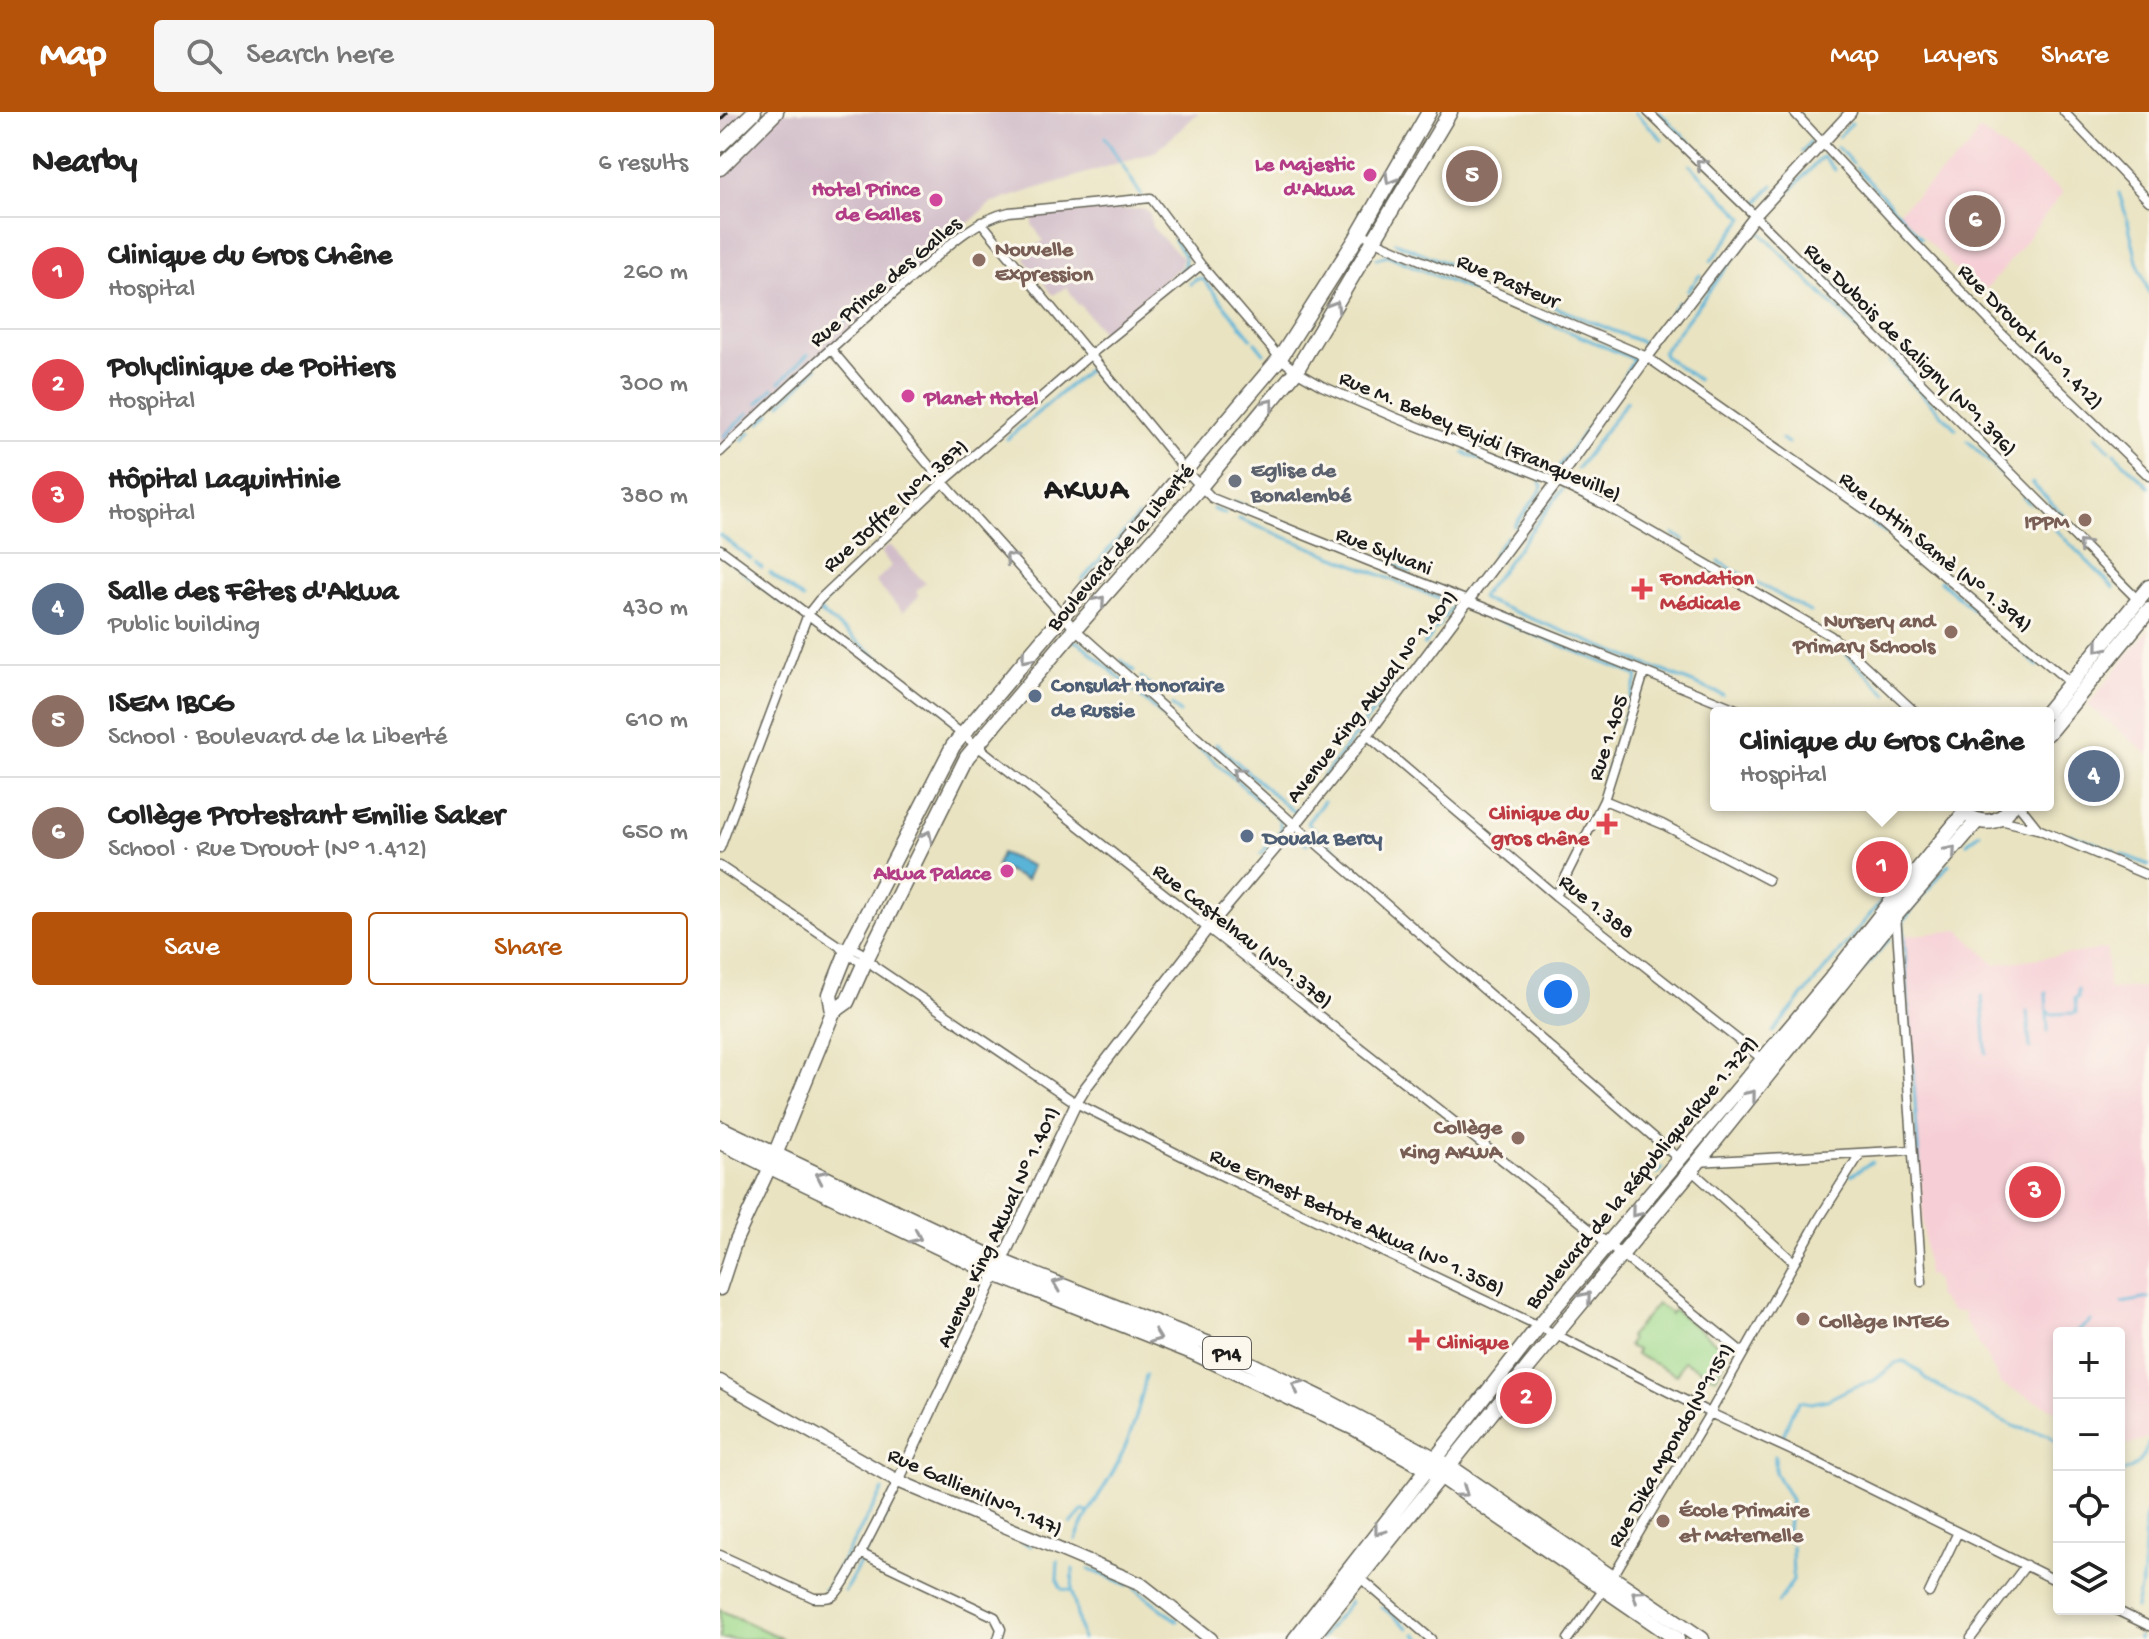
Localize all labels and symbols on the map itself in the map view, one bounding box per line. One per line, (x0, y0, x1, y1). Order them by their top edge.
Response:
pin: 5 (1446, 146, 1498, 206)
place label: Le Majestic d'Akwa (1255, 153, 1356, 204)
one-way arrow (1696, 159, 1710, 173)
marker: Le Majestic d'Akwa (1361, 166, 1379, 184)
one-way arrow (1384, 170, 1400, 185)
place label: Hotel Prince de Galles (812, 178, 922, 229)
marker: Hotel Prince de Galles (927, 191, 945, 209)
pin: 6 (1949, 191, 2001, 251)
street label: Rue Prince des Galles (805, 211, 969, 354)
place label: Nouvelle Expression (995, 238, 1094, 289)
street label: Rue Dubois de Saligny (N°1.396) (1797, 239, 2021, 463)
street label: Rue Pasteur (1452, 249, 1565, 317)
marker: Nouvelle Expression (970, 251, 988, 269)
street label: Rue Drouot (N° 1.412) (1951, 259, 2108, 416)
one-way arrow (1325, 300, 1341, 315)
street label: Rue M. Bebey Eyidi (Franqueville) (1334, 366, 1624, 509)
marker: Planet Hotel (899, 387, 917, 405)
place label: Planet Hotel (923, 387, 1039, 413)
one-way arrow (1259, 399, 1274, 413)
street label: Rue Joffre (N°1.387) (819, 435, 975, 579)
street label: Boulevard de la Liberté (1042, 459, 1202, 638)
place label: Eglise de Bonalembé (1250, 459, 1352, 510)
street label: Rue Lottin Samè (N° 1.394) (1832, 467, 2036, 639)
marker: Eglise de Bonalembé (1226, 472, 1244, 490)
district label: AKWA (1043, 475, 1130, 510)
place label: IPPM (2024, 511, 2070, 537)
marker: IPPM (2076, 511, 2094, 529)
street label: Rue Sylvani (1332, 522, 1436, 583)
one-way arrow (2078, 540, 2092, 554)
one-way arrow (1006, 552, 1020, 567)
place label: Fondation Médicale (1659, 567, 1754, 618)
marker: Fondation Médicale (1631, 578, 1653, 600)
street label: Avenue King Akwa( N° 1.401) (1282, 586, 1464, 809)
one-way arrow (1090, 596, 1104, 611)
place label: Nursery and Primary Schools (1792, 610, 1937, 661)
marker: Nursery and Primary Schools (1942, 623, 1960, 641)
one-way arrow (2095, 638, 2109, 653)
one-way arrow (1022, 649, 1036, 663)
place label: Consulat Honoraire de Russie (1050, 674, 1225, 725)
marker: Consulat Honoraire de Russie (1026, 687, 1044, 705)
street label: Rue 1.405 (1584, 692, 1636, 784)
pin: 4 (2068, 746, 2120, 806)
one-way arrow (1232, 768, 1247, 783)
place label: Clinique du gros chêne (1488, 802, 1590, 853)
marker: Clinique du gros chêne (1596, 813, 1618, 835)
marker: Douala Bercy (1238, 827, 1256, 845)
place label: Douala Bercy (1261, 827, 1382, 853)
one-way arrow (918, 829, 933, 844)
pin: 1 (1856, 837, 1908, 897)
one-way arrow (1941, 846, 1956, 860)
street label: Rue Castelnau (N°1.378) (1146, 859, 1337, 1016)
place label: Akwa Palace (873, 862, 992, 888)
marker: Akwa Palace (998, 862, 1016, 880)
street label: Rue 1.388 (1552, 870, 1639, 946)
your location (1538, 974, 1578, 1014)
street label: Boulevard de la République(Rue 1.729) (1520, 1032, 1765, 1316)
one-way arrow (1741, 1090, 1756, 1105)
street label: Avenue King Akwa( N° 1.401) (932, 1103, 1067, 1352)
place label: Collège King AKWA (1399, 1116, 1504, 1167)
marker: Collège King AKWA (1509, 1129, 1527, 1147)
street label: Rue Ernest Betote Akwa (N° 1.358) (1205, 1144, 1508, 1304)
pin: 3 (2009, 1162, 2061, 1222)
one-way arrow (815, 1170, 830, 1186)
one-way arrow (1631, 1203, 1645, 1218)
one-way arrow (908, 1227, 923, 1243)
one-way arrow (1052, 1277, 1066, 1294)
one-way arrow (1576, 1291, 1591, 1306)
marker: Collège INTEG (1794, 1310, 1812, 1328)
place label: Collège INTEG (1818, 1310, 1949, 1336)
one-way arrow (1148, 1328, 1162, 1344)
marker: Clinique (1408, 1329, 1430, 1351)
place label: Clinique (1436, 1331, 1509, 1357)
road number: P14 (1203, 1337, 1251, 1369)
street label: Rue Dika Mpondo(N°1151) (1603, 1339, 1742, 1553)
pin: 2 (1500, 1368, 1552, 1428)
one-way arrow (1291, 1380, 1305, 1396)
street label: Rue Gallieni(N°1.147) (883, 1443, 1066, 1544)
one-way arrow (1454, 1482, 1468, 1497)
place label: École Primaire et Maternelle (1678, 1499, 1810, 1550)
marker: École Primaire et Maternelle (1654, 1512, 1672, 1530)
one-way arrow (1375, 1521, 1389, 1536)
one-way arrow (1632, 1590, 1646, 1605)

